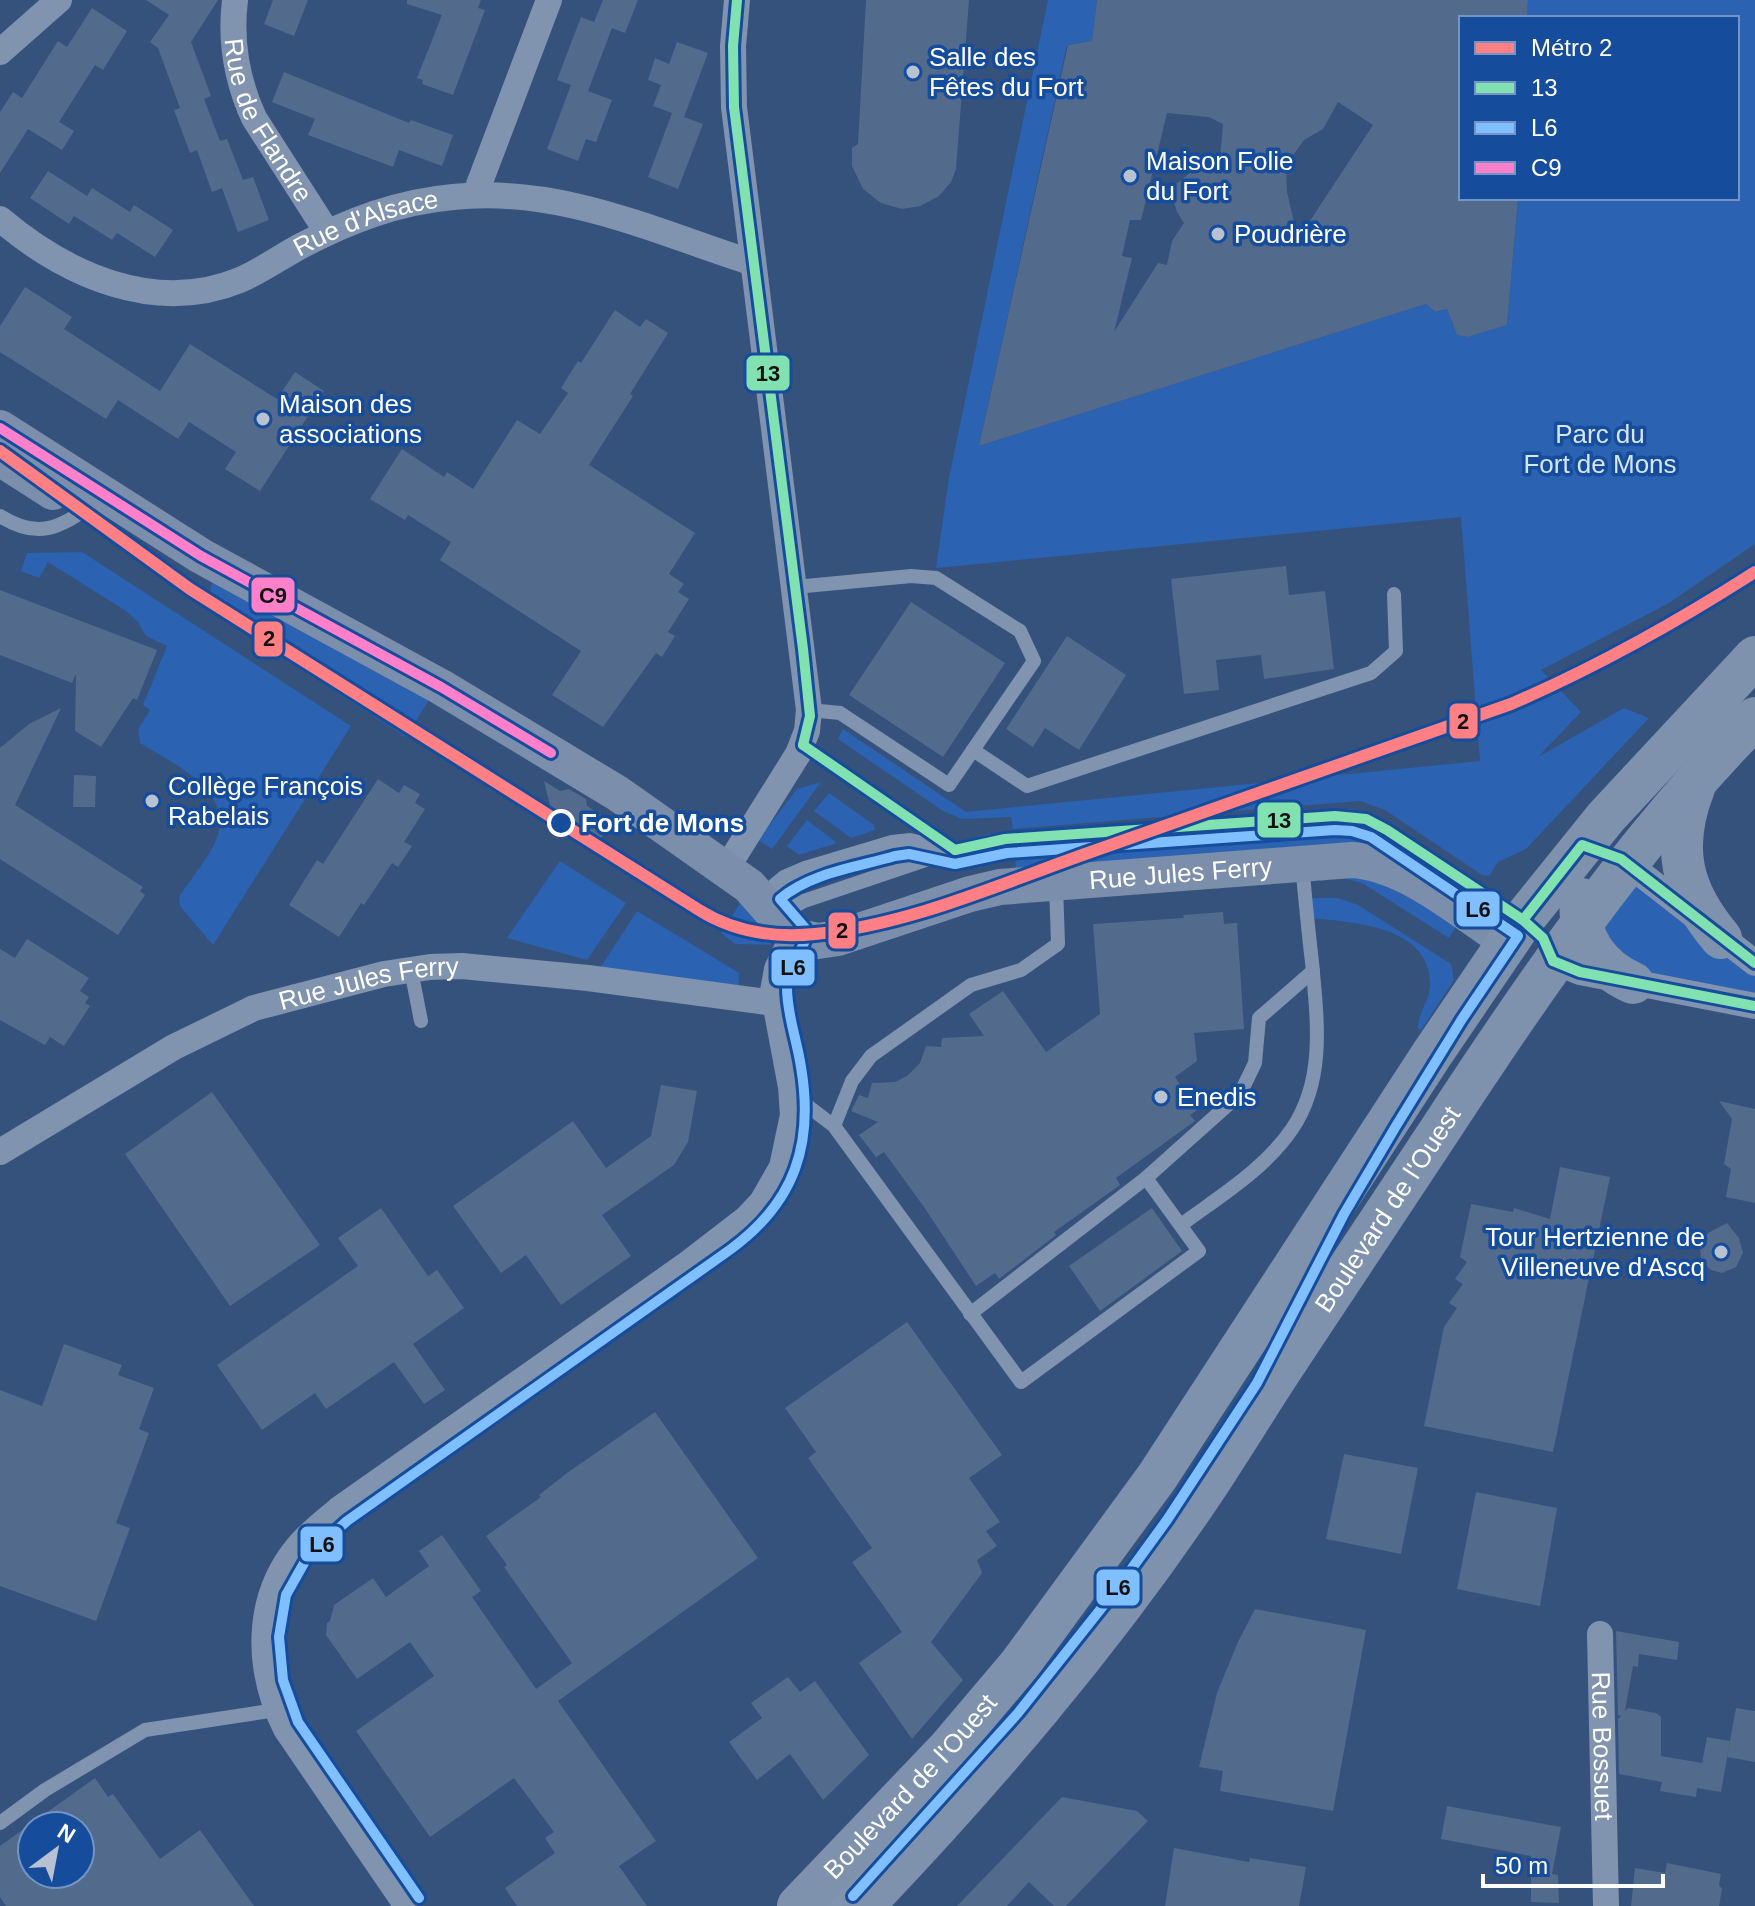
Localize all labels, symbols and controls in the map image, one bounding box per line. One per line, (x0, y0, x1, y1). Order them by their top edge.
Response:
legend (1459, 16, 1739, 200)
text: Métro 2 (1531, 34, 1612, 61)
street label: Rue de Flandre (219, 37, 319, 207)
place label: Salle des Fêtes du Fort (929, 42, 1084, 102)
marker: Salle des Fêtes du Fort (904, 63, 922, 81)
text: 13 (1531, 74, 1558, 101)
text: L6 (1531, 114, 1558, 141)
place label: Maison Folie du Fort (1146, 146, 1293, 206)
text: C9 (1531, 154, 1562, 181)
marker: Maison Folie du Fort (1121, 167, 1139, 185)
street label: Rue d'Alsace (288, 184, 440, 262)
place label: Poudrière (1234, 219, 1347, 249)
marker: Poudrière (1209, 225, 1227, 243)
line badge: 13 (745, 354, 791, 392)
text: 13 (756, 361, 780, 386)
place label: Maison des associations (279, 389, 422, 449)
marker: Maison des associations (254, 410, 272, 428)
park label: Parc du Fort de Mons (1523, 419, 1677, 479)
line badge: C9 (250, 576, 296, 614)
text: C9 (259, 583, 287, 608)
line badge: 2 (253, 620, 284, 658)
text: 2 (263, 626, 275, 651)
line badge: 2 (1448, 702, 1479, 740)
text: 2 (1457, 709, 1469, 734)
place label: Collège François Rabelais (168, 771, 363, 831)
marker: Collège François Rabelais (143, 792, 161, 810)
line badge: 13 (1256, 801, 1302, 839)
place label: Fort de Mons (581, 808, 744, 838)
text: 13 (1267, 808, 1291, 833)
marker: Fort de Mons (548, 810, 574, 836)
street label: Rue Jules Ferry (1088, 851, 1273, 895)
line badge: L6 (1455, 890, 1501, 928)
text: L6 (1465, 897, 1491, 922)
line badge: 2 (827, 911, 857, 950)
text: 2 (836, 918, 848, 943)
line badge: L6 (770, 948, 816, 987)
street label: Rue Jules Ferry (275, 951, 459, 1016)
text: L6 (780, 955, 806, 980)
place label: Enedis (1177, 1082, 1257, 1112)
marker: Enedis (1152, 1088, 1170, 1106)
street label: Boulevard de l'Ouest (1308, 1100, 1467, 1318)
place label: Tour Hertzienne de Villeneuve d'Ascq (1485, 1222, 1705, 1282)
marker: Tour Hertzienne de Villeneuve d'Ascq (1712, 1243, 1730, 1261)
line badge: L6 (299, 1525, 344, 1563)
text: L6 (309, 1532, 335, 1557)
line badge: L6 (1095, 1568, 1141, 1607)
text: L6 (1105, 1575, 1131, 1600)
street label: Rue Bossuet (1586, 1671, 1619, 1822)
street label: Boulevard de l'Ouest (817, 1687, 1003, 1885)
north arrow (16, 1810, 96, 1890)
text: N (53, 1819, 80, 1848)
scale bar (1483, 1838, 1663, 1888)
text: 50 m (1495, 1852, 1548, 1879)

